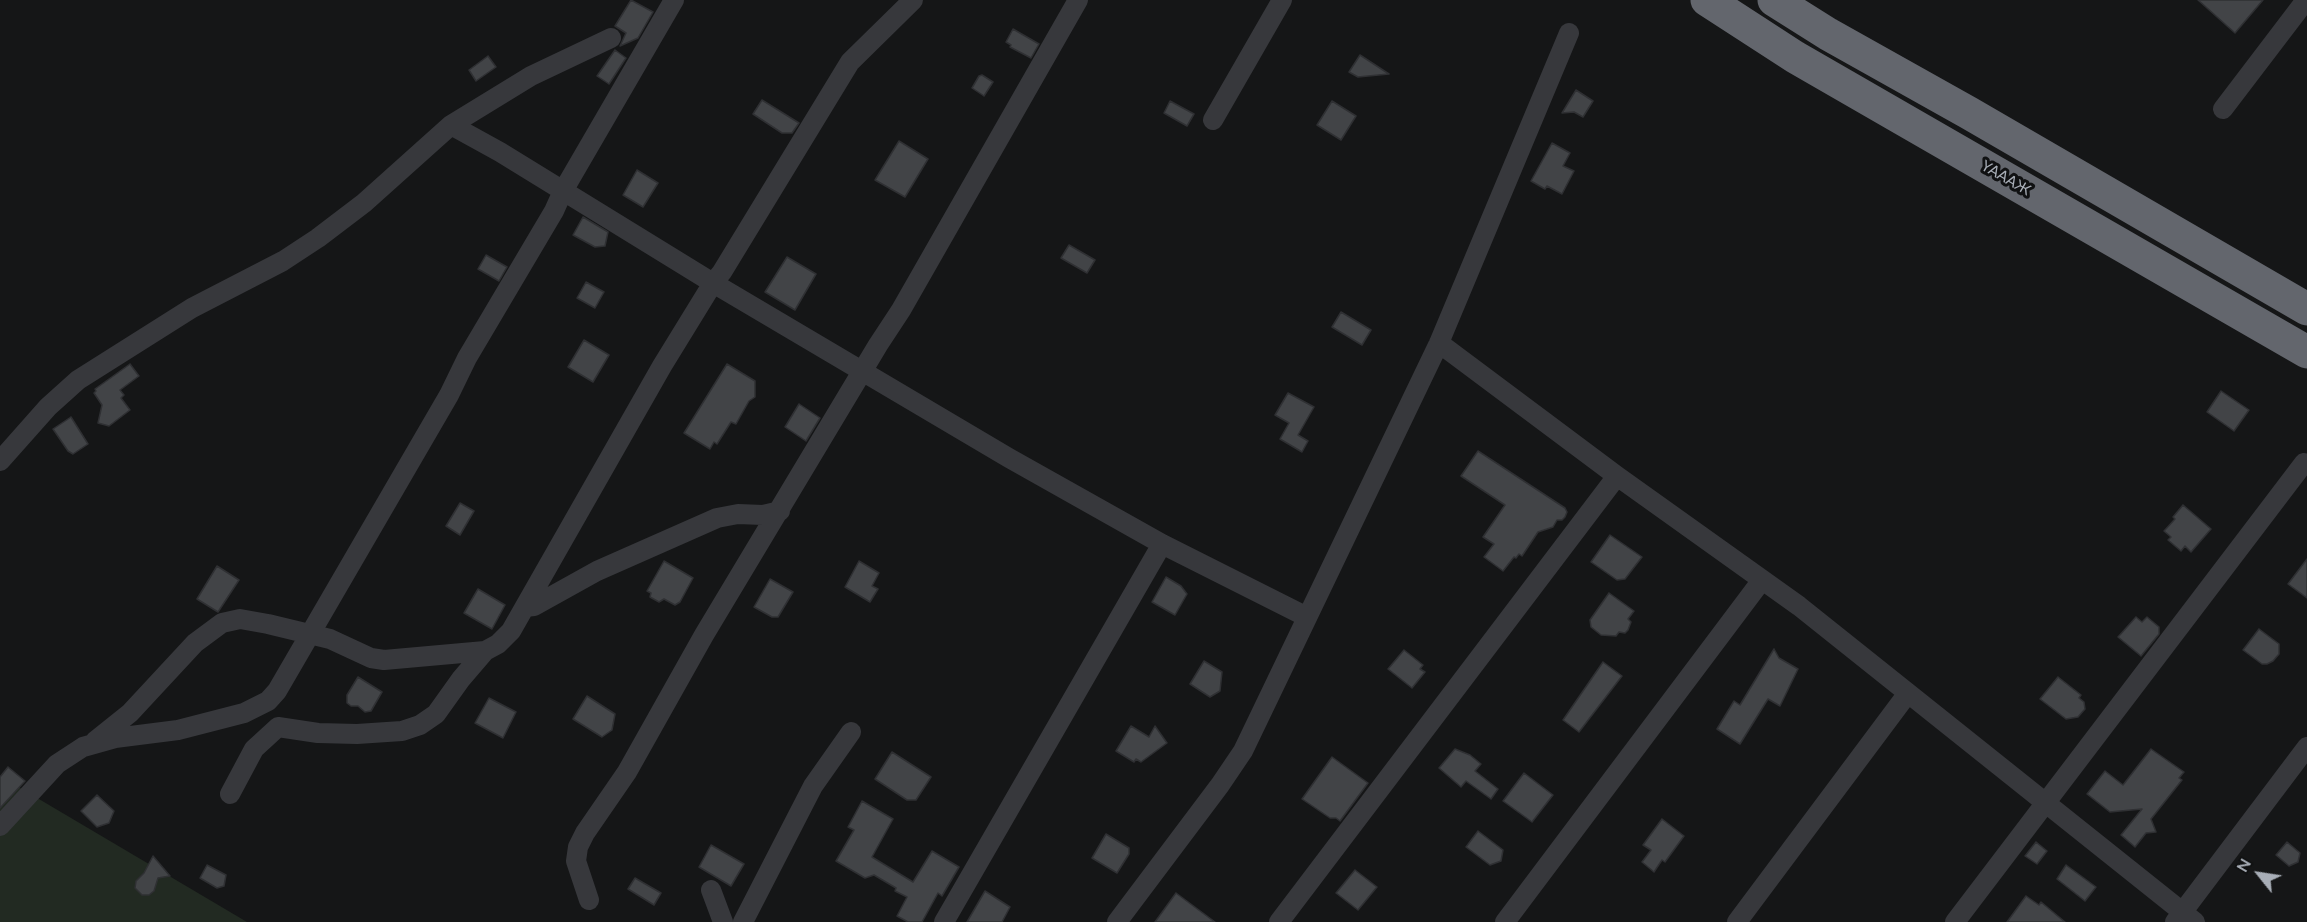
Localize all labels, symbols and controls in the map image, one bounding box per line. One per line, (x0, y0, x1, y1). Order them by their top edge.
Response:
street label: ҮАААЖ (1978, 157, 2034, 199)
north arrow (2229, 844, 2289, 904)
text: N (2232, 855, 2254, 875)

